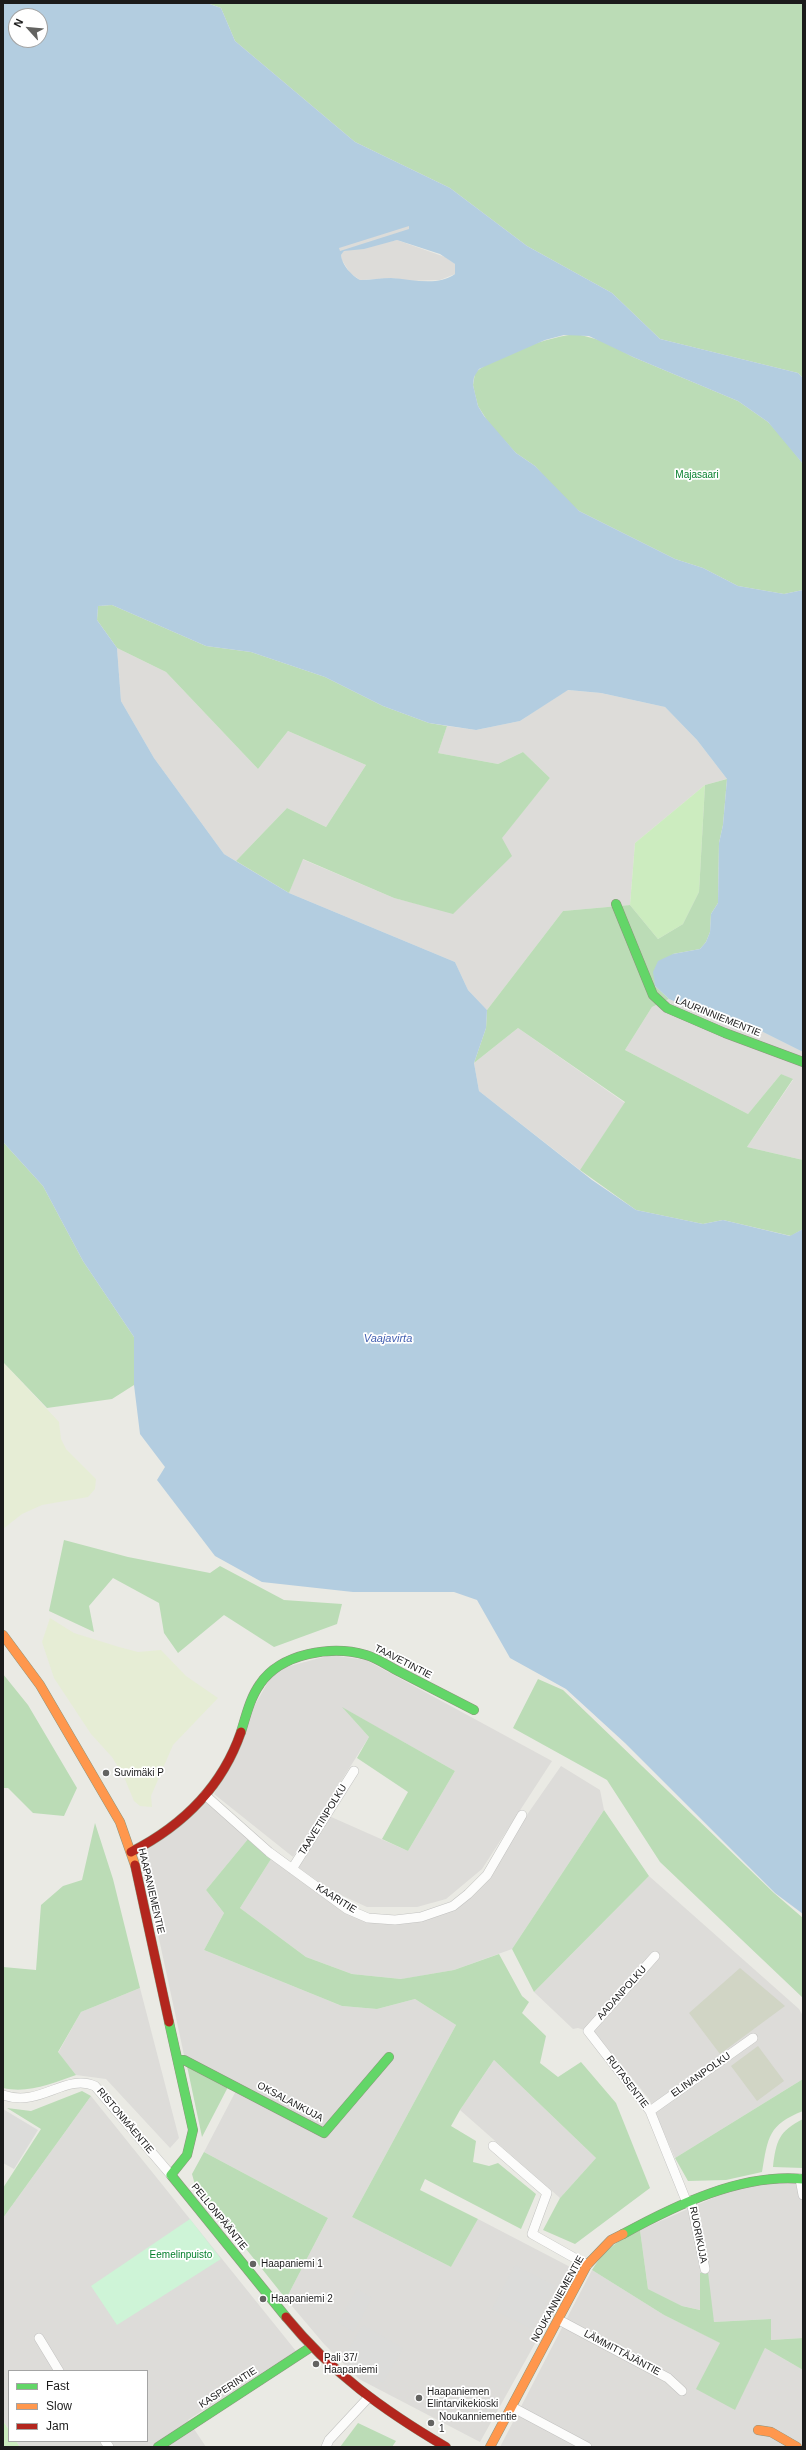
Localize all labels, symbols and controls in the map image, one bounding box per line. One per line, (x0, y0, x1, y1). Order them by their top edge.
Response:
north arrow (8, 8, 48, 48)
text: N (11, 17, 25, 29)
park label: Majasaari (675, 469, 719, 481)
street label: LAURINNIEMENTIE (674, 994, 762, 1040)
water label: Vaajavirta (364, 1332, 412, 1346)
street label: TAAVETINTIE (372, 1642, 434, 1682)
place label: Suvimäki P (114, 1767, 164, 1779)
marker: Suvimäki P (101, 1768, 111, 1778)
street label: TAAVETINPOLKU (296, 1782, 350, 1858)
street label: HAAPANIEMENTIE (135, 1847, 167, 1935)
street label: KAARITIE (313, 1882, 359, 1916)
street label: AADANPOLKU (595, 1964, 649, 2022)
street label: ELINANPOLKU (669, 2050, 733, 2100)
street label: RUTASENTIE (603, 2053, 651, 2111)
street label: OKSALANKUJA (255, 2080, 325, 2124)
street label: RISTONMÄENTIE (94, 2086, 156, 2156)
street label: PELLONPÄÄNTIE (188, 2181, 250, 2253)
street label: RUORIKUJA (687, 2205, 709, 2265)
park label: Eemelinpuisto (150, 2249, 212, 2261)
street label: NOUKANNIEMENTIE (529, 2254, 587, 2344)
place label: Haapaniemi 1 (261, 2258, 323, 2270)
marker: Haapaniemi 1 (248, 2259, 258, 2269)
place label: Haapaniemi 2 (271, 2293, 333, 2305)
marker: Haapaniemi 2 (258, 2294, 268, 2304)
street label: LÄMMITTÄJÄNTIE (582, 2328, 662, 2378)
place label: Pali 37/ Haapaniemi (324, 2352, 377, 2376)
marker: Pali 37/ Haapaniemi (311, 2359, 321, 2369)
street label: KASPERINTIE (197, 2365, 259, 2411)
legend (8, 2370, 148, 2442)
text: Fast (46, 2379, 69, 2393)
place label: Haapaniemen Elintarvikekioski (427, 2386, 498, 2410)
marker: Haapaniemen Elintarvikekioski (414, 2393, 424, 2403)
text: Slow (46, 2399, 72, 2413)
place label: Noukanniementie 1 (439, 2411, 517, 2434)
marker: Noukanniementie 1 (426, 2418, 436, 2428)
text: Jam (46, 2419, 69, 2433)

